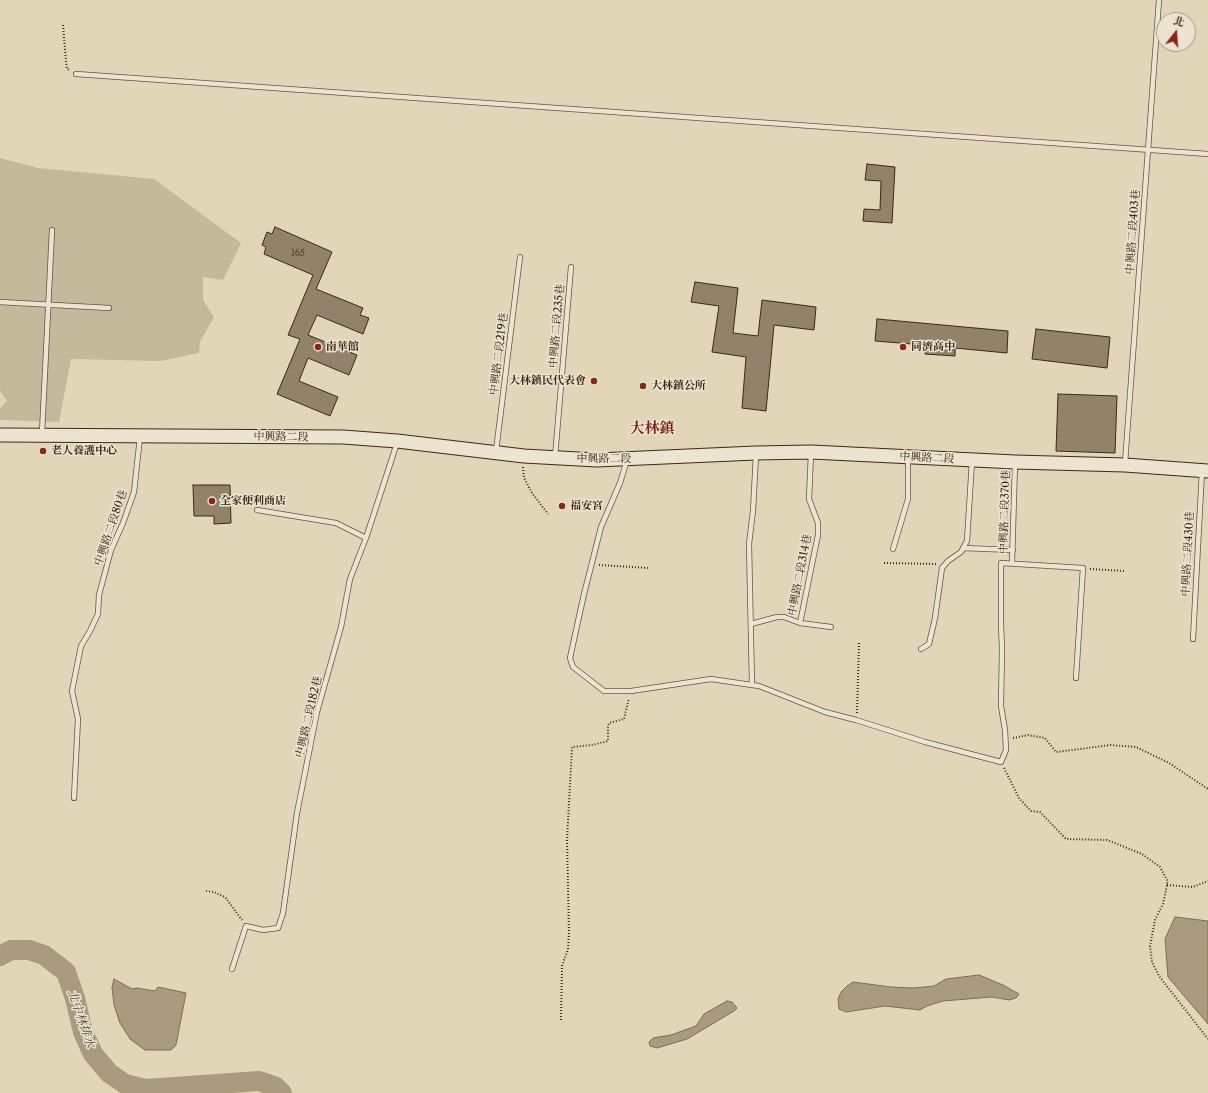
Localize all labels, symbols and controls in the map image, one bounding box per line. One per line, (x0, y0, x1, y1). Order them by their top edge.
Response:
north arrow (1156, 12, 1196, 52)
text: 北 (1172, 13, 1187, 30)
street label: 中興路二段403巷 (1123, 189, 1143, 275)
house number: 165 (291, 248, 305, 258)
street label: 中興路二段235巷 (547, 283, 567, 369)
street label: 中興路二段219巷 (487, 312, 511, 396)
place label: 南華館 (326, 340, 359, 354)
place label: 同濟高中 (911, 340, 955, 354)
marker: 南華館 (313, 342, 323, 352)
marker: 同濟高中 (898, 342, 908, 352)
place label: 大林鎮民代表會 (509, 374, 586, 388)
marker: 大林鎮民代表會 (589, 376, 599, 386)
place label: 大林鎮公所 (651, 379, 706, 393)
marker: 大林鎮公所 (638, 381, 648, 391)
district label: 大林鎮 (630, 420, 674, 438)
street label: 中興路二段 (253, 430, 309, 444)
place label: 老人養護中心 (51, 444, 117, 458)
marker: 老人養護中心 (38, 446, 48, 456)
street label: 中興路二段 (899, 450, 955, 466)
street label: 中興路二段 (577, 452, 631, 466)
street label: 中興路二段370巷 (997, 470, 1013, 554)
street label: 中興路二段80巷 (92, 488, 130, 568)
place label: 全家便利商店 (220, 494, 286, 508)
marker: 全家便利商店 (207, 496, 217, 506)
place label: 福安宮 (570, 499, 603, 513)
marker: 福安宮 (557, 501, 567, 511)
street label: 中興路二段430巷 (1179, 511, 1197, 597)
street label: 中興路二段314巷 (786, 533, 814, 617)
street label: 中興路二段182巷 (293, 675, 325, 759)
water label: 北中林排水 (64, 988, 98, 1050)

